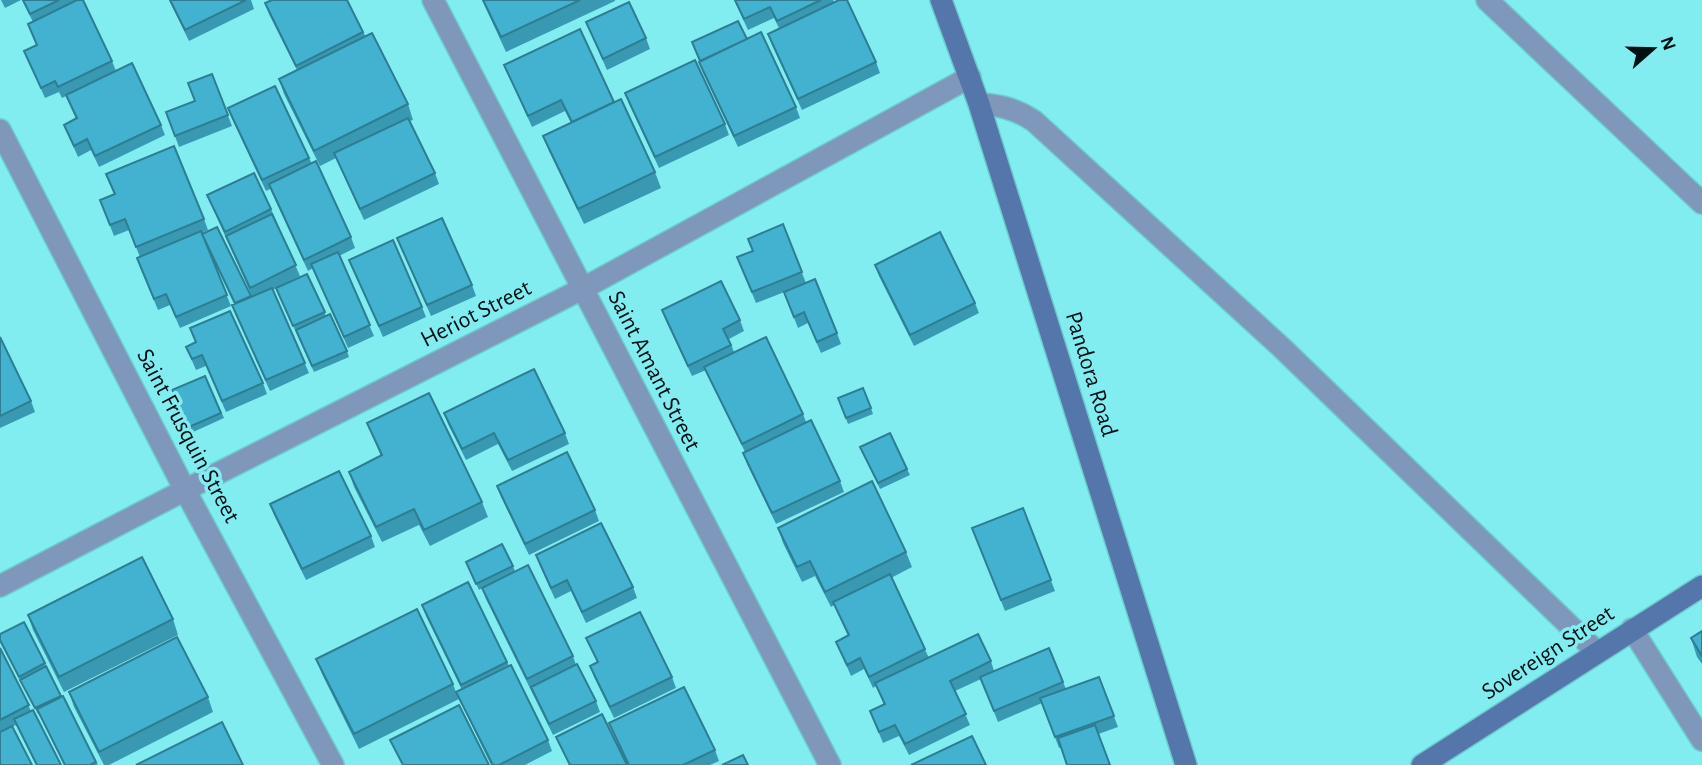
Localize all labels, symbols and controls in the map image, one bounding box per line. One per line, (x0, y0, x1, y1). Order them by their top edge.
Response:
north arrow (1618, 14, 1688, 84)
text: N (1656, 34, 1679, 53)
street label: Heriot Street (417, 276, 535, 352)
street label: Saint Amant Street (603, 287, 705, 455)
street label: Pandora Road (1061, 309, 1121, 439)
street label: Saint Frusquin Street (132, 345, 244, 527)
street label: Sovereign Street (1478, 601, 1619, 705)

